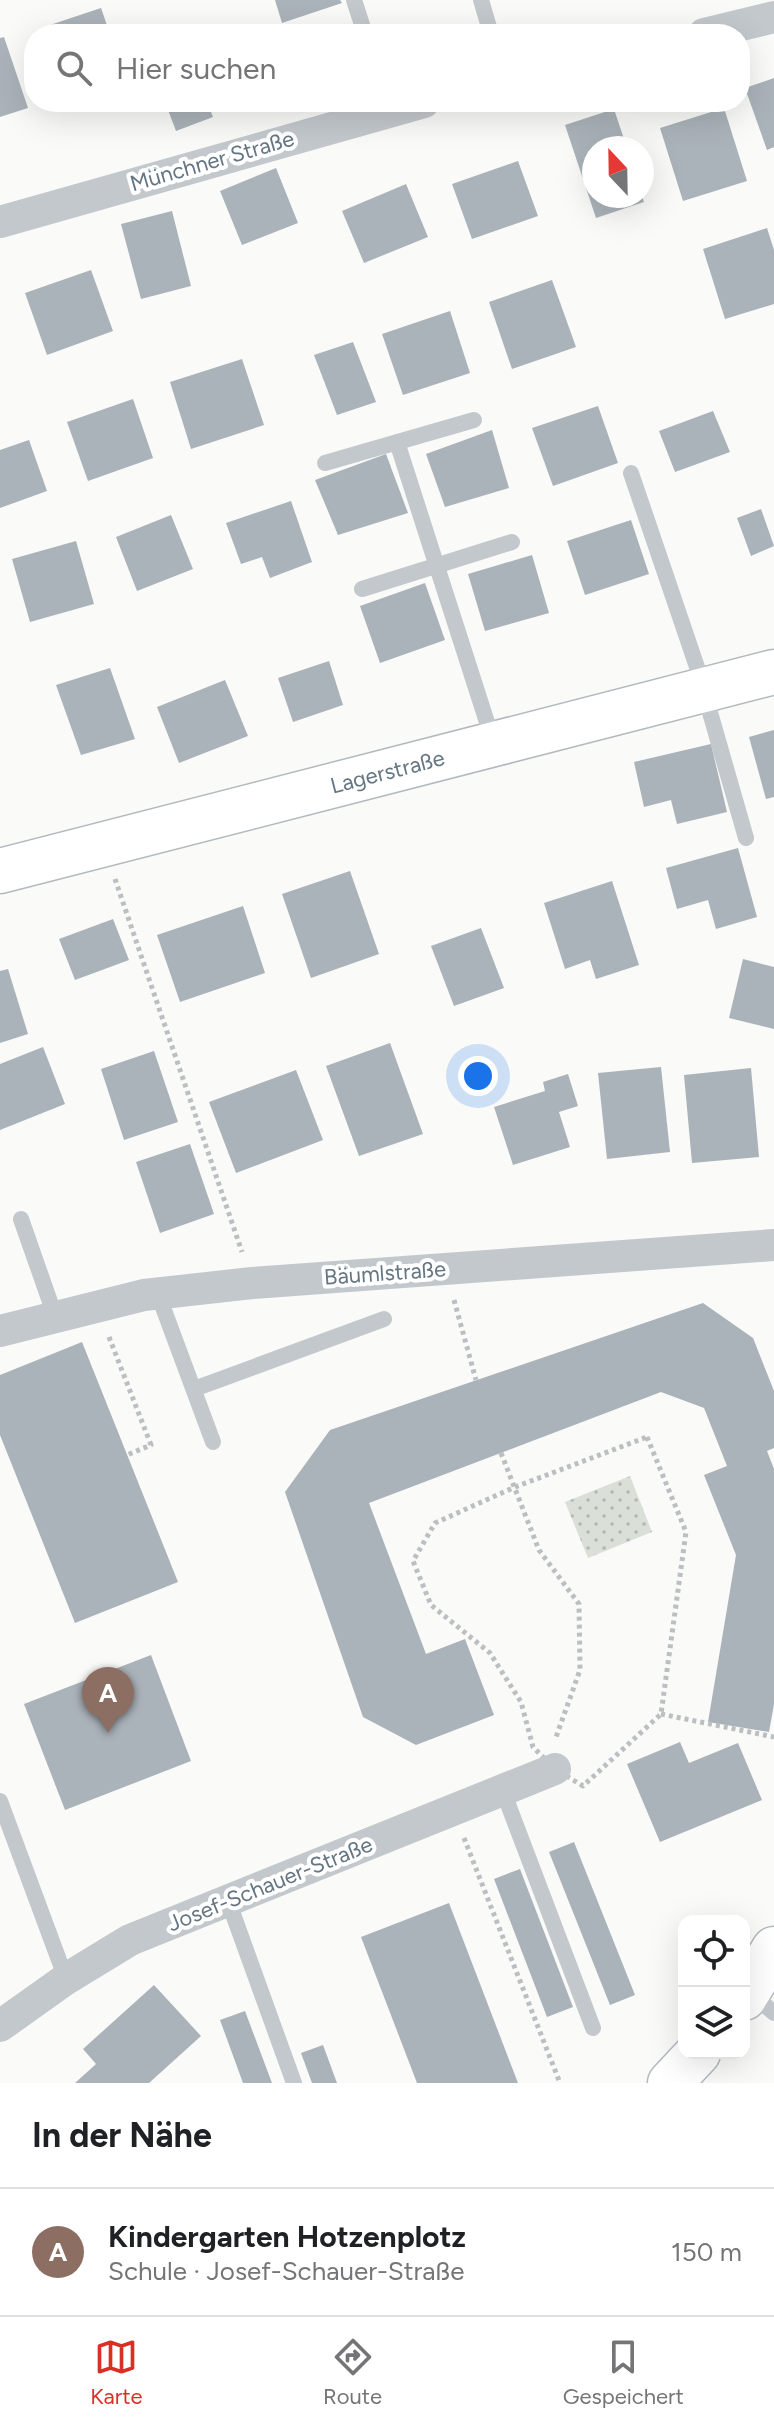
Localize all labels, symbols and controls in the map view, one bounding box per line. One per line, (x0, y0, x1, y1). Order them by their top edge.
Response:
search box (24, 24, 750, 112)
icon: search (52, 46, 96, 90)
text: Hier suchen (116, 50, 276, 87)
street label: Münchner Straße (127, 125, 297, 197)
north arrow (582, 136, 654, 208)
street label: Lagerstraße (327, 744, 447, 799)
your location (458, 1056, 498, 1096)
street label: Bäumlstraße (323, 1255, 447, 1291)
pin: A (82, 1667, 134, 1733)
street label: Josef-Schauer-Straße (164, 1831, 376, 1937)
map controls (678, 1915, 750, 2059)
button: locate (678, 1915, 750, 1987)
button: layers (678, 1987, 750, 2059)
text: In der Nähe (32, 2115, 212, 2156)
text: Kindergarten Hotzenplotz (108, 2218, 466, 2255)
text: A (49, 2236, 67, 2268)
text: 150 m (671, 2236, 742, 2268)
text: Schule · Josef-Schauer-Straße (108, 2255, 464, 2287)
tab: Karte (90, 2335, 142, 2410)
tab: Route (323, 2335, 382, 2410)
tab: Gespeichert (563, 2335, 684, 2410)

